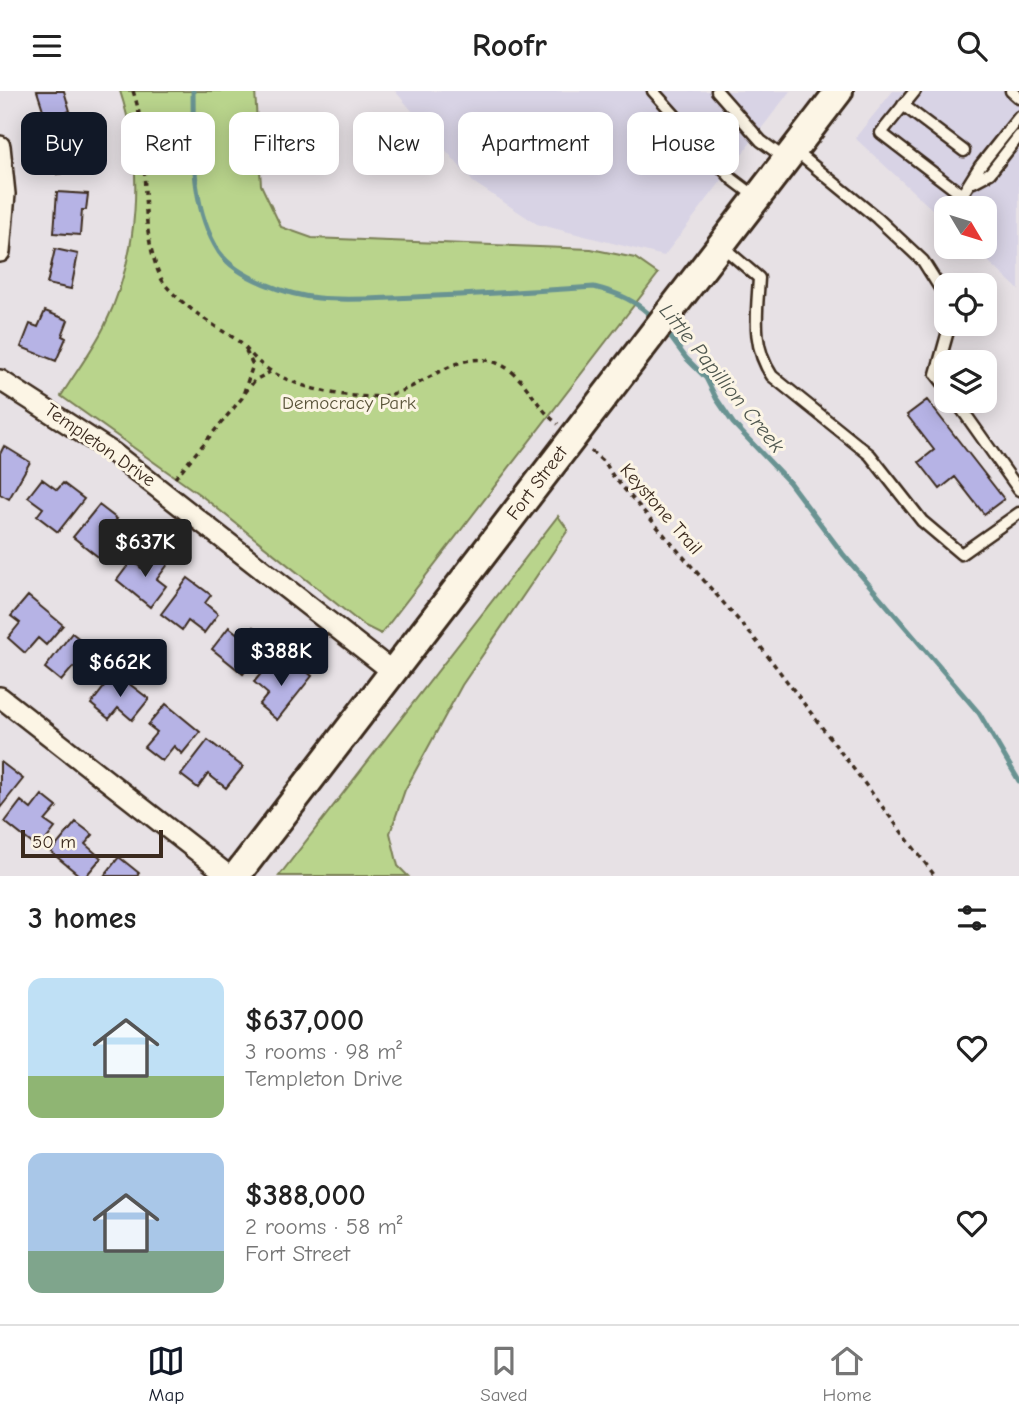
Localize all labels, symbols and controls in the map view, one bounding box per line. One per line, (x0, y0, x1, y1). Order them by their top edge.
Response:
icon: menu (28, 27, 66, 65)
text: Roofr (472, 27, 547, 64)
icon: search (953, 27, 991, 65)
chip: Buy (21, 112, 107, 175)
chip: Rent (121, 112, 215, 175)
chip: Filters (229, 112, 339, 175)
chip: New (353, 112, 444, 175)
chip: Apartment (458, 112, 613, 175)
chip: House (627, 112, 739, 175)
north arrow (934, 196, 998, 259)
map controls (934, 196, 997, 413)
button: locate (934, 273, 997, 336)
water label: Little Papillion Creek (655, 299, 790, 458)
button: layers (934, 350, 997, 413)
park label: Democracy Park (282, 392, 417, 414)
street label: Templeton Drive (40, 399, 160, 491)
street label: Fort Street (502, 441, 572, 524)
street label: Keystone Trail (616, 459, 706, 559)
pin: $637K (96, 519, 194, 579)
text: $637K (115, 528, 175, 555)
pin: $388K (232, 629, 330, 688)
text: $388K (250, 637, 312, 664)
pin: $662K (71, 639, 169, 699)
text: $662K (89, 648, 151, 675)
scale bar (21, 827, 163, 859)
text: 50 m (32, 831, 76, 853)
icon: filters (953, 899, 991, 937)
text: 3 homes (28, 901, 136, 936)
text: $637,000 (245, 1003, 364, 1038)
icon: home (84, 1006, 168, 1090)
icon: heart (953, 1029, 991, 1067)
text: 3 rooms · 98 m² (245, 1038, 402, 1065)
text: Templeton Drive (245, 1065, 402, 1092)
text: $388,000 (245, 1178, 366, 1213)
icon: home (84, 1181, 168, 1265)
icon: heart (953, 1204, 991, 1242)
text: 2 rooms · 58 m² (245, 1213, 403, 1240)
text: Fort Street (245, 1240, 350, 1267)
tab: Map (147, 1342, 185, 1406)
tab: Saved (480, 1342, 528, 1406)
tab: Home (823, 1342, 872, 1406)

